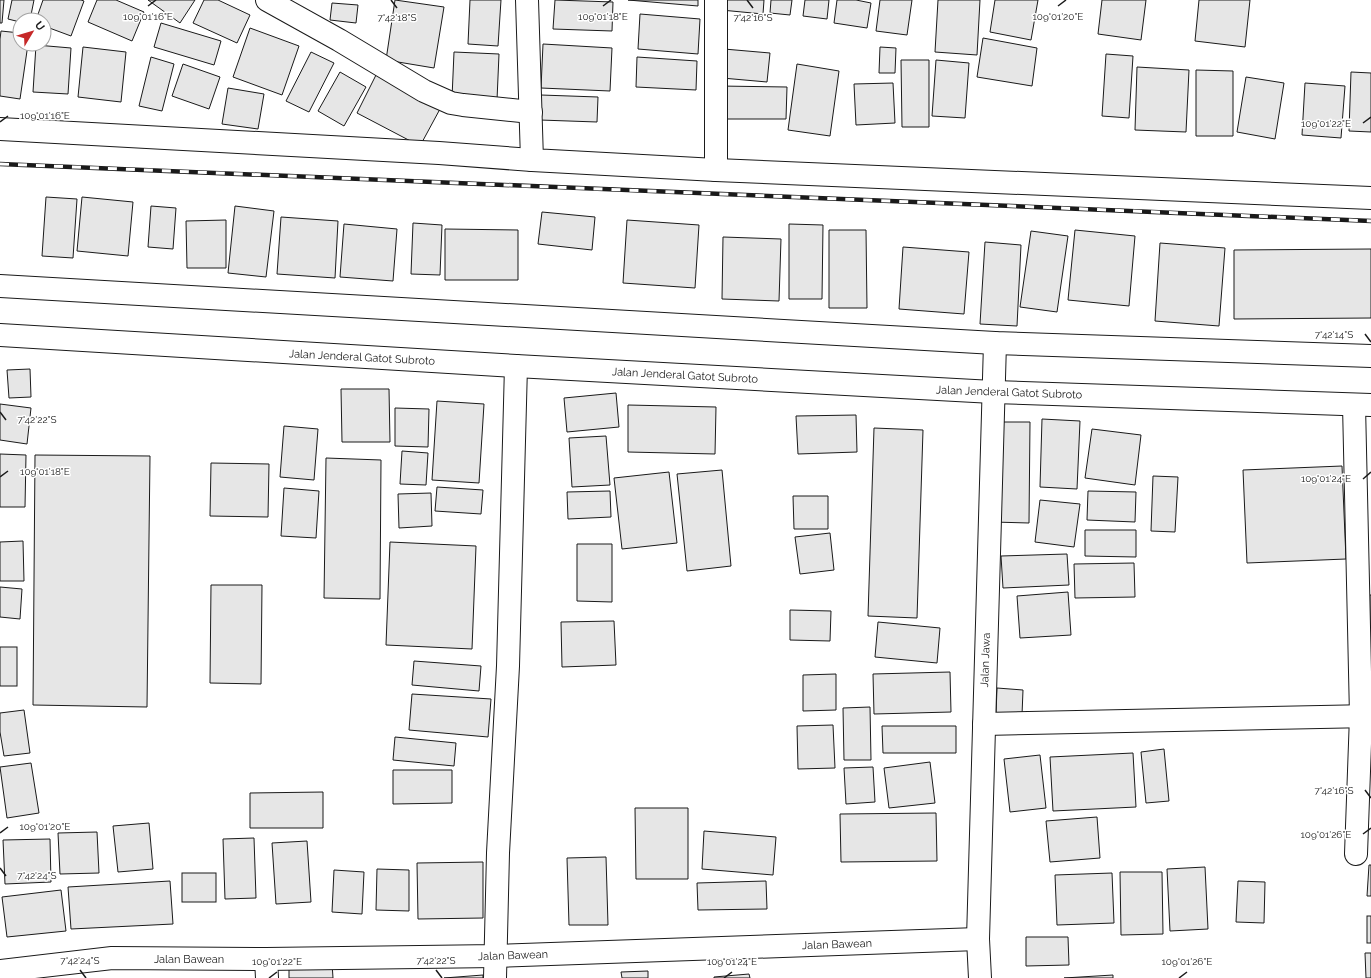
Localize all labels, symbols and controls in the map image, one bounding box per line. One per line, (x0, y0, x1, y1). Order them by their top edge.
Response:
text: 109°01'16"E (123, 11, 173, 22)
text: 109°01'18"E (578, 11, 628, 22)
text: 109°01'20"E (1033, 11, 1083, 22)
north arrow (12, 12, 52, 52)
text: 7°42'18"S (378, 12, 416, 23)
text: 7°42'16"S (733, 12, 773, 23)
text: U (32, 19, 47, 33)
text: 109°01'16"E (20, 110, 70, 121)
text: 109°01'22"E (1301, 118, 1351, 129)
text: 7°42'14"S (1315, 329, 1353, 340)
street label: Jalan Jenderal Gatot Subroto (289, 347, 436, 368)
street label: Jalan Jenderal Gatot Subroto (612, 365, 759, 386)
street label: Jalan Jenderal Gatot Subroto (936, 383, 1083, 402)
text: 7°42'22"S (17, 414, 57, 425)
text: 109°01'18"E (20, 466, 70, 477)
text: 109°01'24"E (1301, 473, 1351, 484)
street label: Jalan Jawa (978, 632, 993, 688)
text: 7°42'16"S (1314, 785, 1354, 796)
text: 109°01'20"E (20, 821, 70, 832)
text: 109°01'26"E (1301, 829, 1351, 840)
text: 7°42'24"S (17, 870, 57, 881)
street label: Jalan Bawean (802, 937, 872, 952)
street label: Jalan Bawean (478, 948, 548, 963)
street label: Jalan Bawean (154, 953, 224, 966)
text: 7°42'24"S (60, 955, 100, 966)
text: 7°42'22"S (416, 955, 456, 966)
text: 109°01'22"E (252, 956, 302, 967)
text: 109°01'24"E (707, 956, 757, 967)
text: 109°01'26"E (1162, 956, 1212, 967)

